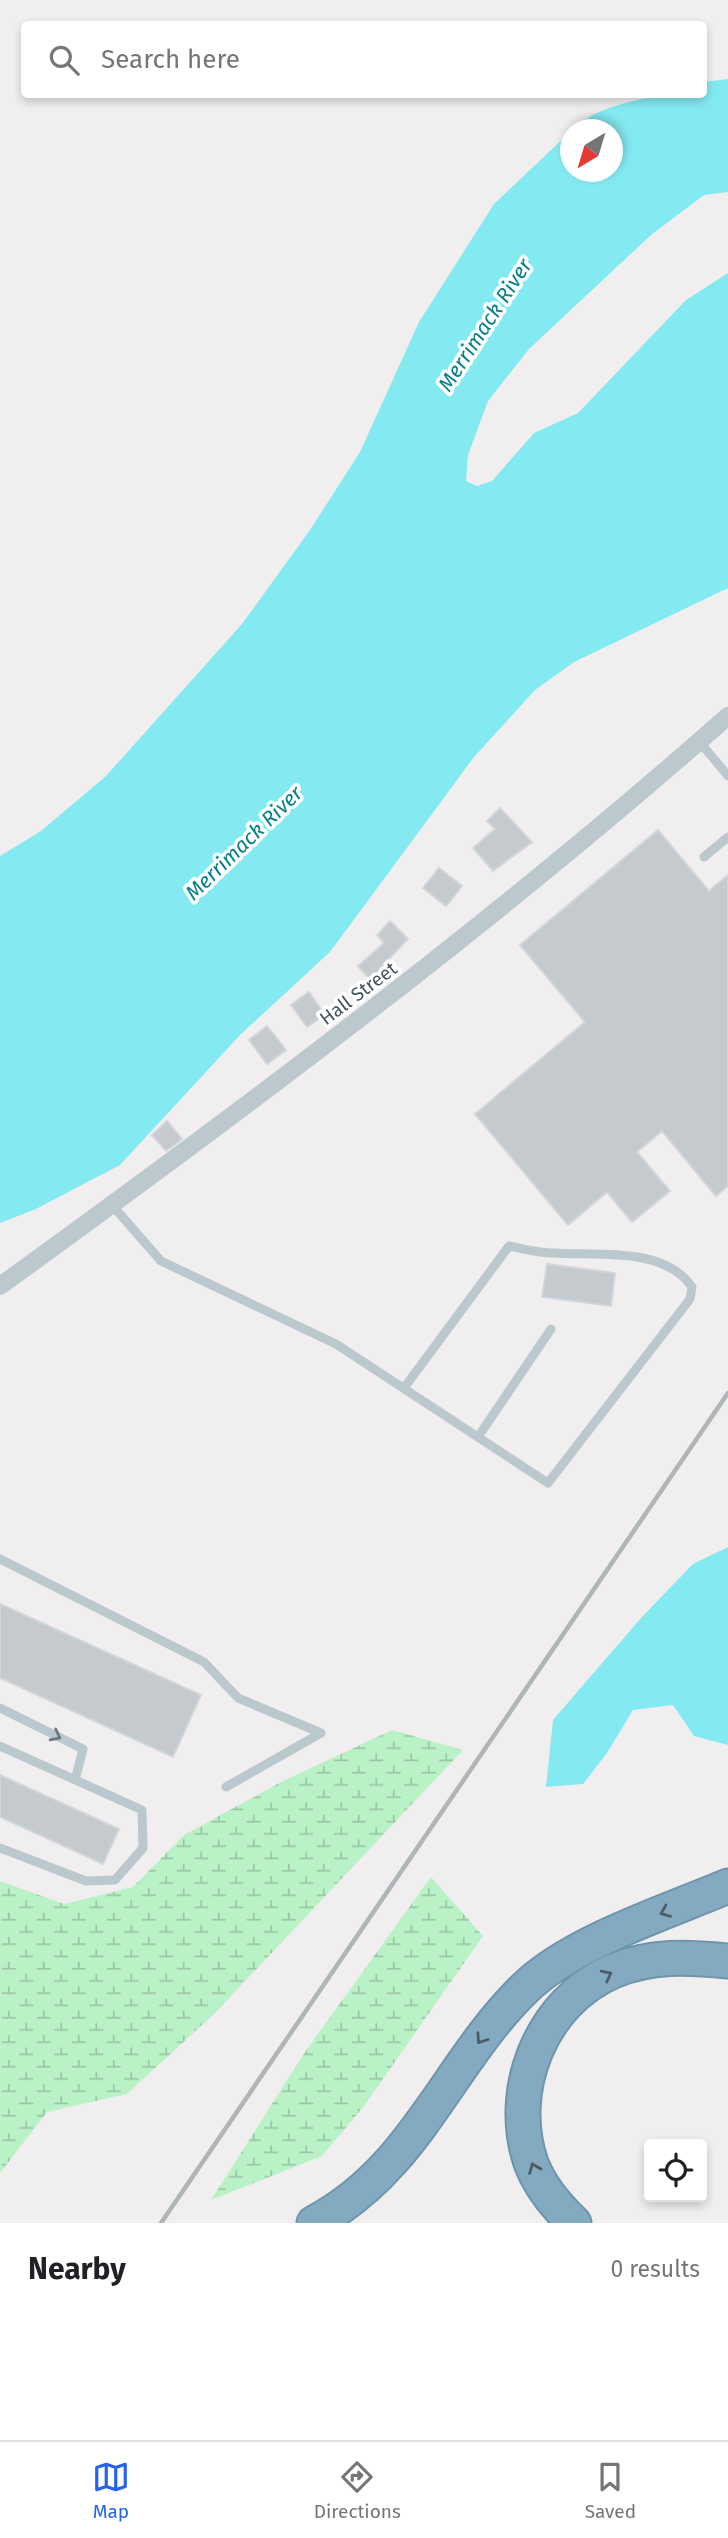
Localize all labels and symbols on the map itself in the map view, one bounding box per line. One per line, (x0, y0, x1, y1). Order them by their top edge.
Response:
north arrow (560, 119, 623, 182)
water label: Merrimack River (432, 253, 538, 396)
water label: Merrimack River (180, 780, 309, 905)
street label: Hall Street (315, 957, 402, 1030)
one-way arrow (49, 1727, 61, 1741)
one-way arrow (659, 1904, 672, 1918)
one-way arrow (600, 1969, 612, 1983)
one-way arrow (476, 2032, 489, 2045)
one-way arrow (529, 2163, 543, 2175)

